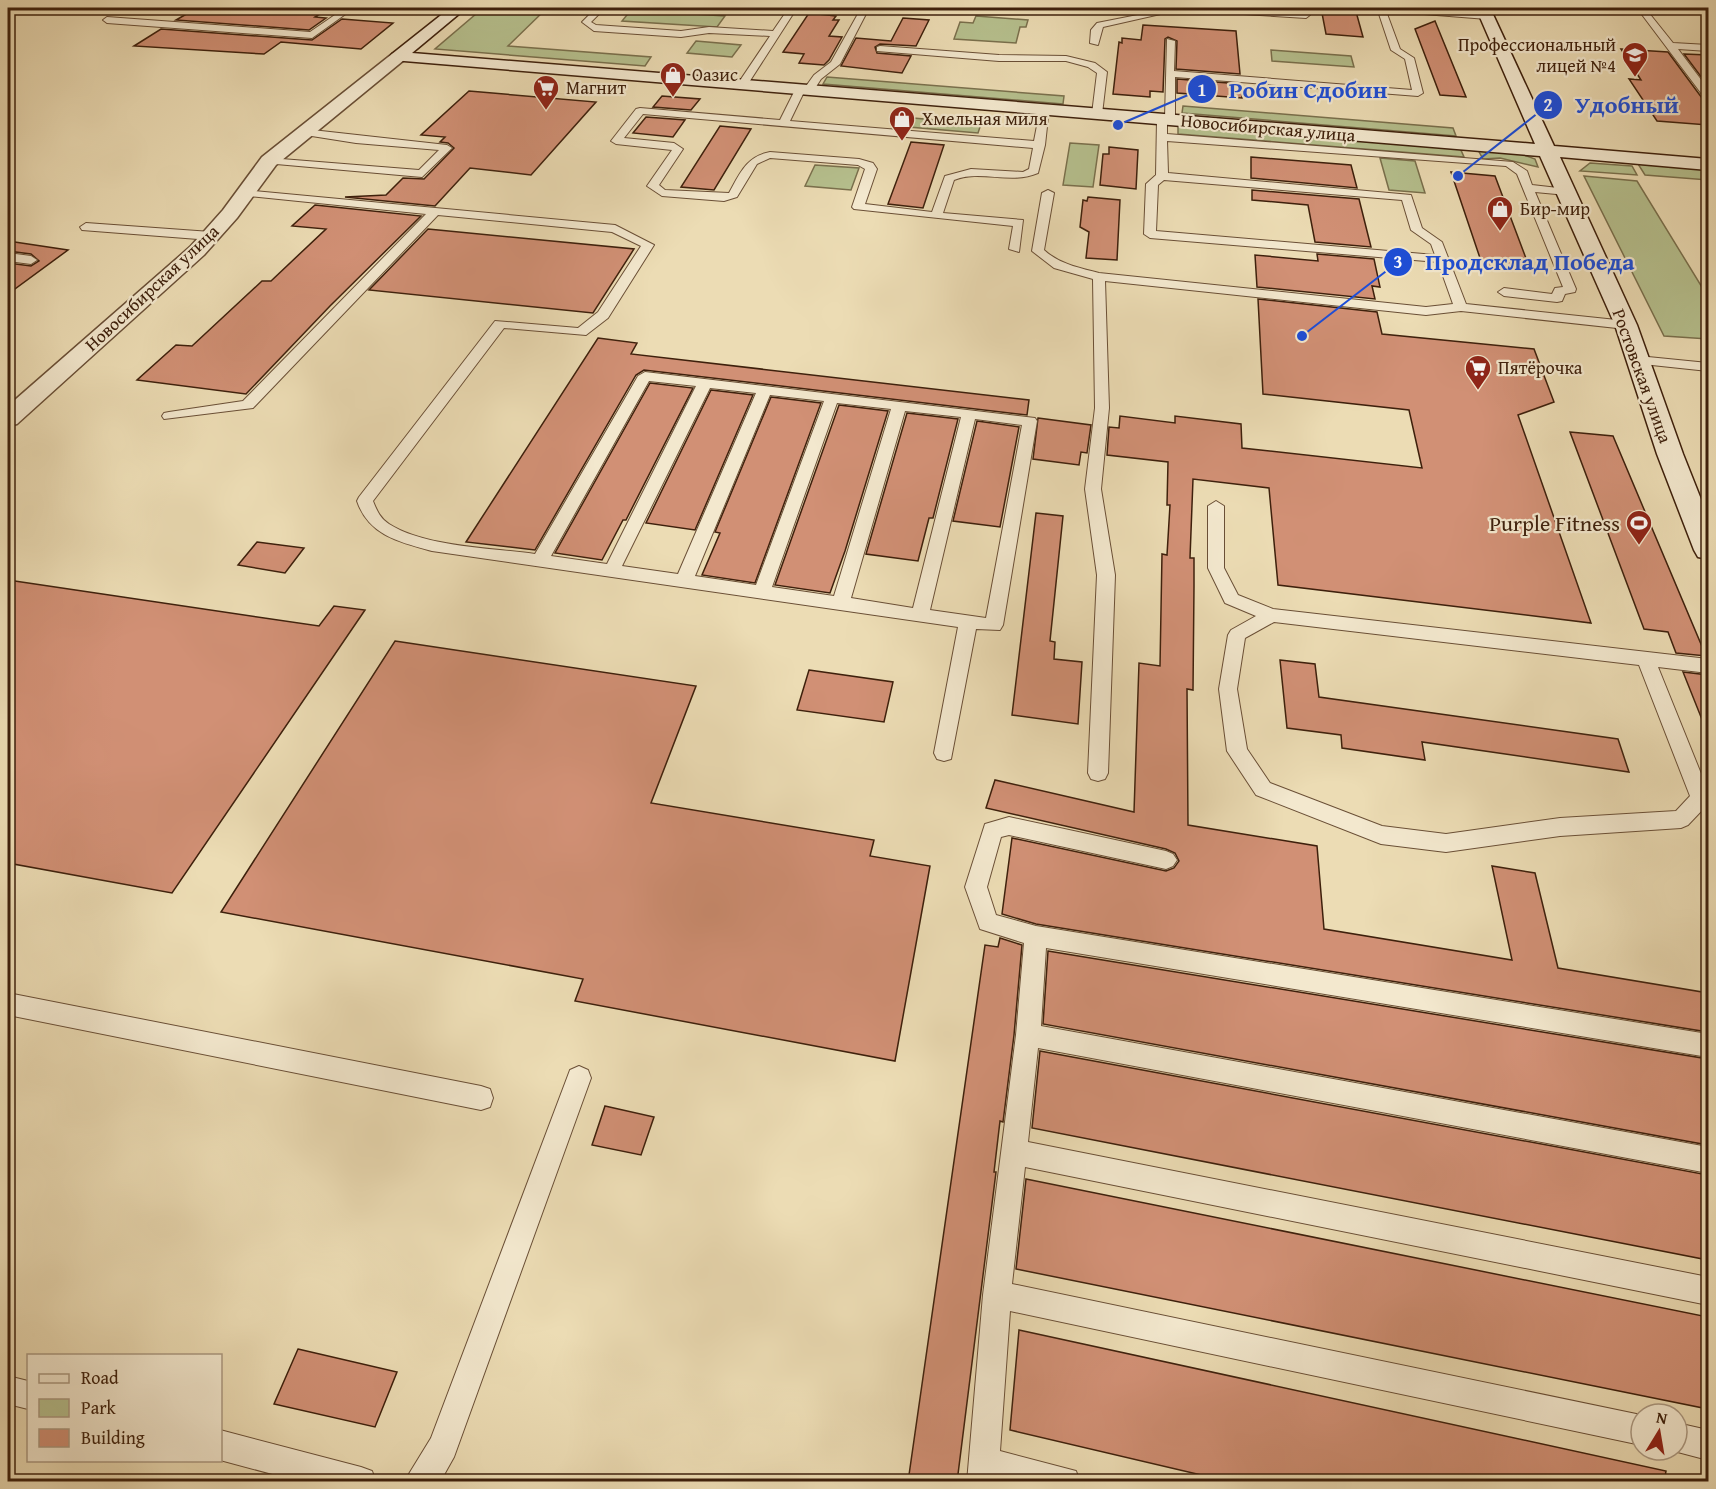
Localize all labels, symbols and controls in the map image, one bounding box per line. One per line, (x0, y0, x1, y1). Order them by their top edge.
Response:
place label: Профессиональный лицей №4 (1458, 31, 1616, 79)
school or university icon: Профессиональный лицей №4 (1620, 40, 1650, 78)
shop icon: Оазис (658, 60, 688, 98)
place label: Оазис (692, 61, 738, 88)
callout: Робин Сдобин (1187, 68, 1400, 110)
text: Робин Сдобин (1229, 72, 1388, 107)
supermarket icon: Магнит (531, 73, 561, 111)
place label: Магнит (566, 74, 626, 101)
text: 1 (1197, 76, 1207, 103)
callout: Удобный (1533, 84, 1691, 126)
text: Удобный (1575, 87, 1679, 122)
text: 2 (1543, 91, 1553, 118)
shop icon: Хмельная миля (887, 104, 917, 142)
place label: Хмельная миля (922, 105, 1048, 132)
street label: Новосибирская улица (1180, 106, 1357, 149)
shop icon: Бир-мир (1485, 194, 1515, 232)
place label: Бир-мир (1520, 195, 1590, 222)
street label: Новосибирская улица (78, 218, 225, 357)
callout: Продсклад Победа (1383, 241, 1646, 283)
text: Продсклад Победа (1425, 244, 1635, 279)
text: 3 (1393, 248, 1403, 275)
street label: Ростовская улица (1606, 305, 1679, 447)
supermarket icon: Пятёрочка (1463, 353, 1493, 391)
place label: Пятёрочка (1498, 354, 1583, 381)
place label: Purple Fitness (1489, 507, 1620, 539)
sports icon: Purple Fitness (1624, 508, 1654, 546)
legend (27, 1354, 222, 1462)
text: Road (81, 1364, 119, 1391)
text: Park (81, 1394, 117, 1421)
north arrow (1629, 1402, 1689, 1462)
text: N (1654, 1404, 1670, 1430)
text: Building (81, 1424, 145, 1451)

